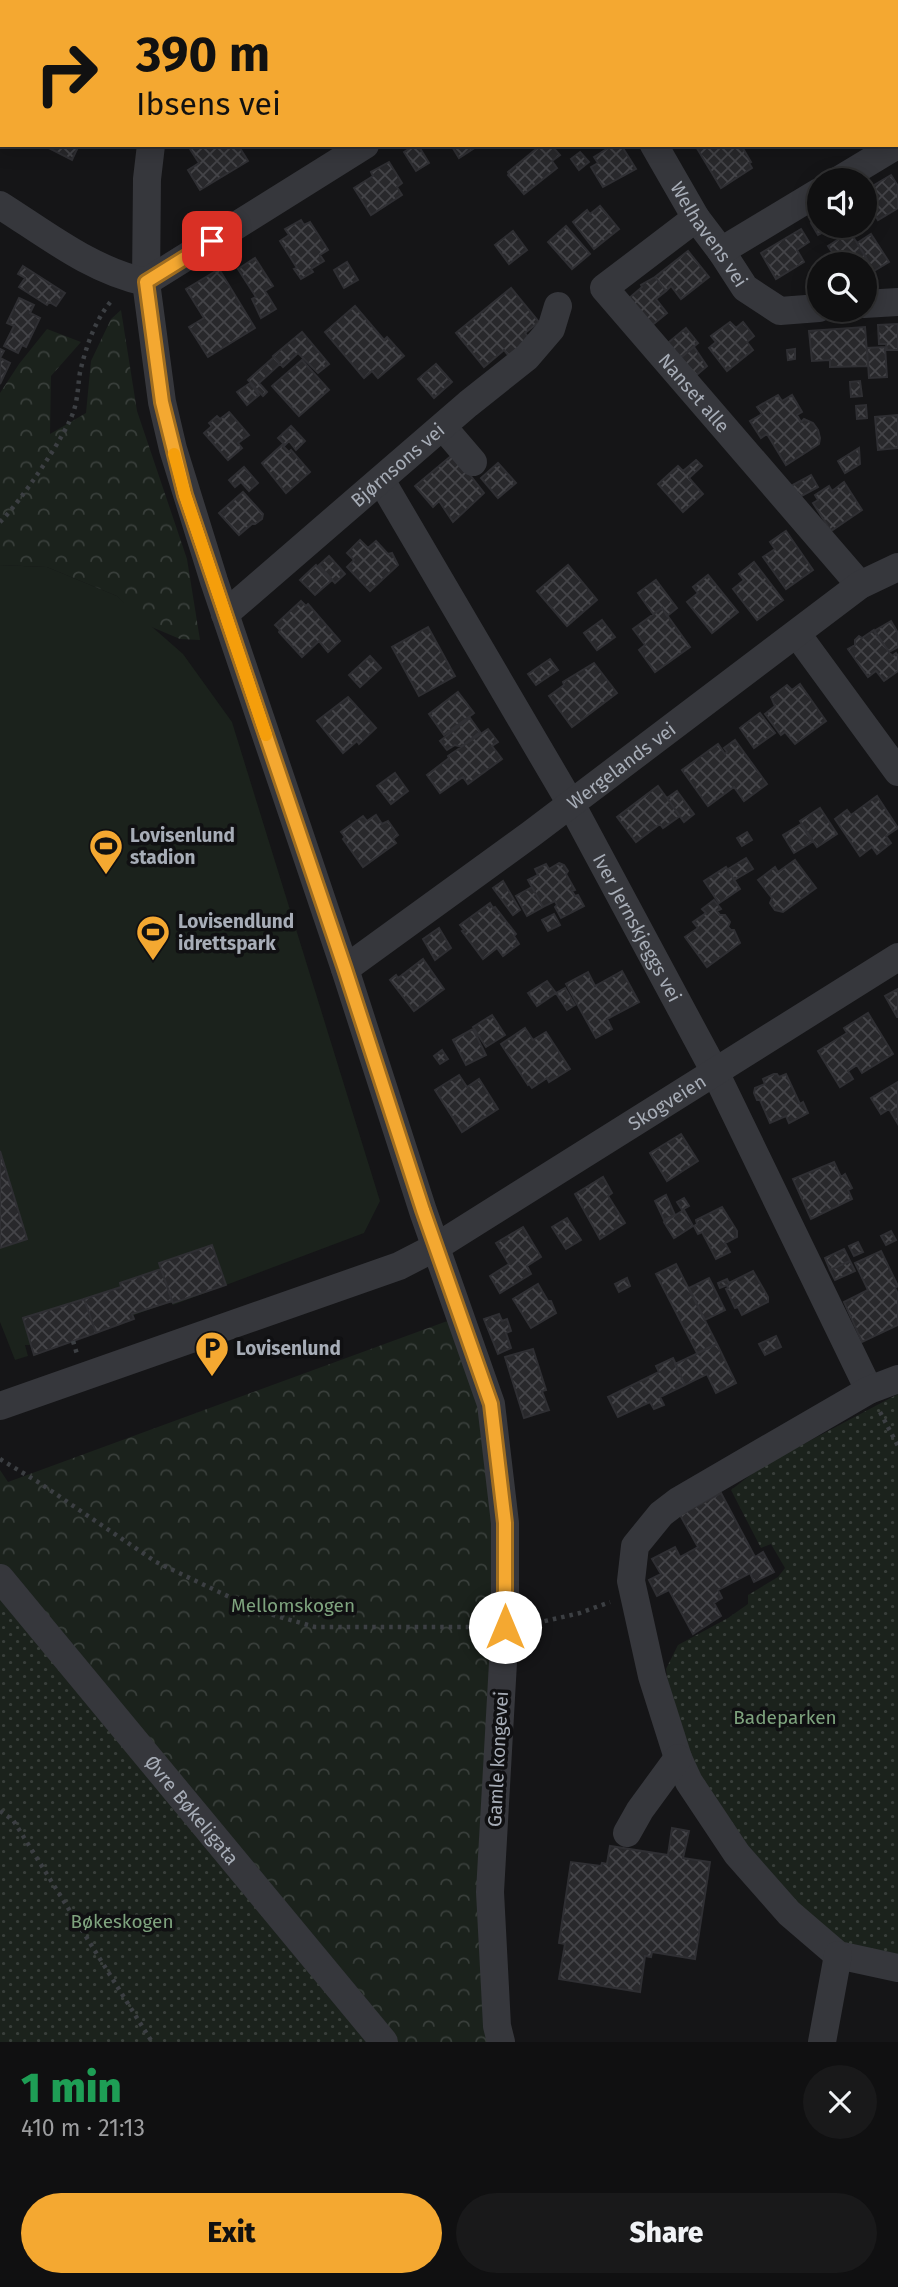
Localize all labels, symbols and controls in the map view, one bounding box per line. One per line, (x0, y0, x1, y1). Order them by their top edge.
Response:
text: 390 m (136, 25, 270, 84)
icon: right (21, 28, 112, 119)
text: Ibsens vei (136, 85, 281, 123)
map controls (807, 168, 877, 322)
button: sound (807, 168, 877, 238)
street label: Welhavens vei (666, 177, 753, 291)
pin (182, 211, 242, 271)
icon: arrive (193, 222, 231, 260)
button: search (807, 252, 877, 322)
street label: Nanset alle (654, 349, 735, 437)
street label: Bjørnsons vei (346, 418, 449, 512)
street label: Wergelands vei (562, 717, 680, 814)
place label: Lovisenlund stadion (130, 824, 235, 869)
sports icon: Lovisenlund stadion (87, 827, 125, 876)
street label: Iver Jernskjeggs vei (588, 849, 687, 1006)
place label: Lovisendlund idrettspark (178, 910, 294, 955)
sports icon: Lovisendlund idrettspark (134, 913, 172, 962)
street label: Skogveien (624, 1069, 710, 1135)
parking icon: Lovisenlund (193, 1329, 231, 1378)
place label: Lovisenlund (236, 1337, 341, 1360)
position arrow (468, 1590, 542, 1664)
park label: Mellomskogen (231, 1594, 355, 1617)
street label: Gamle kongevei (483, 1690, 513, 1828)
park label: Badeparken (733, 1706, 837, 1729)
street label: Øvre Bøkeligata (140, 1750, 244, 1869)
park label: Bøkeskogen (70, 1910, 174, 1933)
text: 1 min (21, 2063, 122, 2113)
button: close (803, 2065, 877, 2139)
text: 410 m · 21:13 (21, 2114, 145, 2142)
button: Exit (21, 2193, 442, 2273)
button: Share (456, 2193, 877, 2273)

